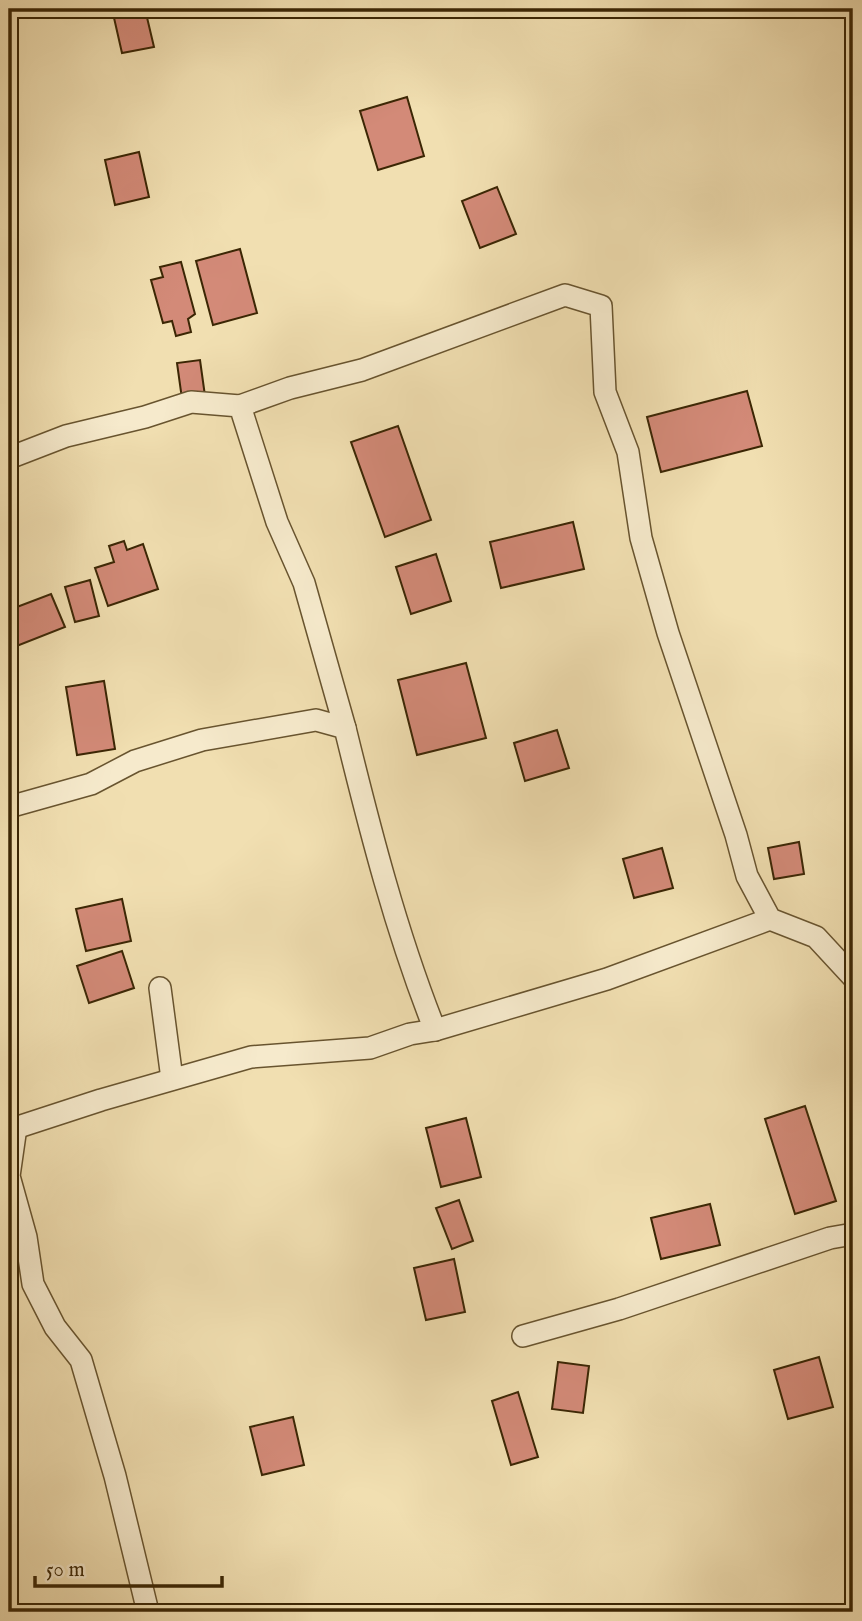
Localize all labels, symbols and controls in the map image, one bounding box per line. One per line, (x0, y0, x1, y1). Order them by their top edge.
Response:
scale bar (35, 1544, 222, 1588)
text: 50 m (46, 1557, 85, 1584)

